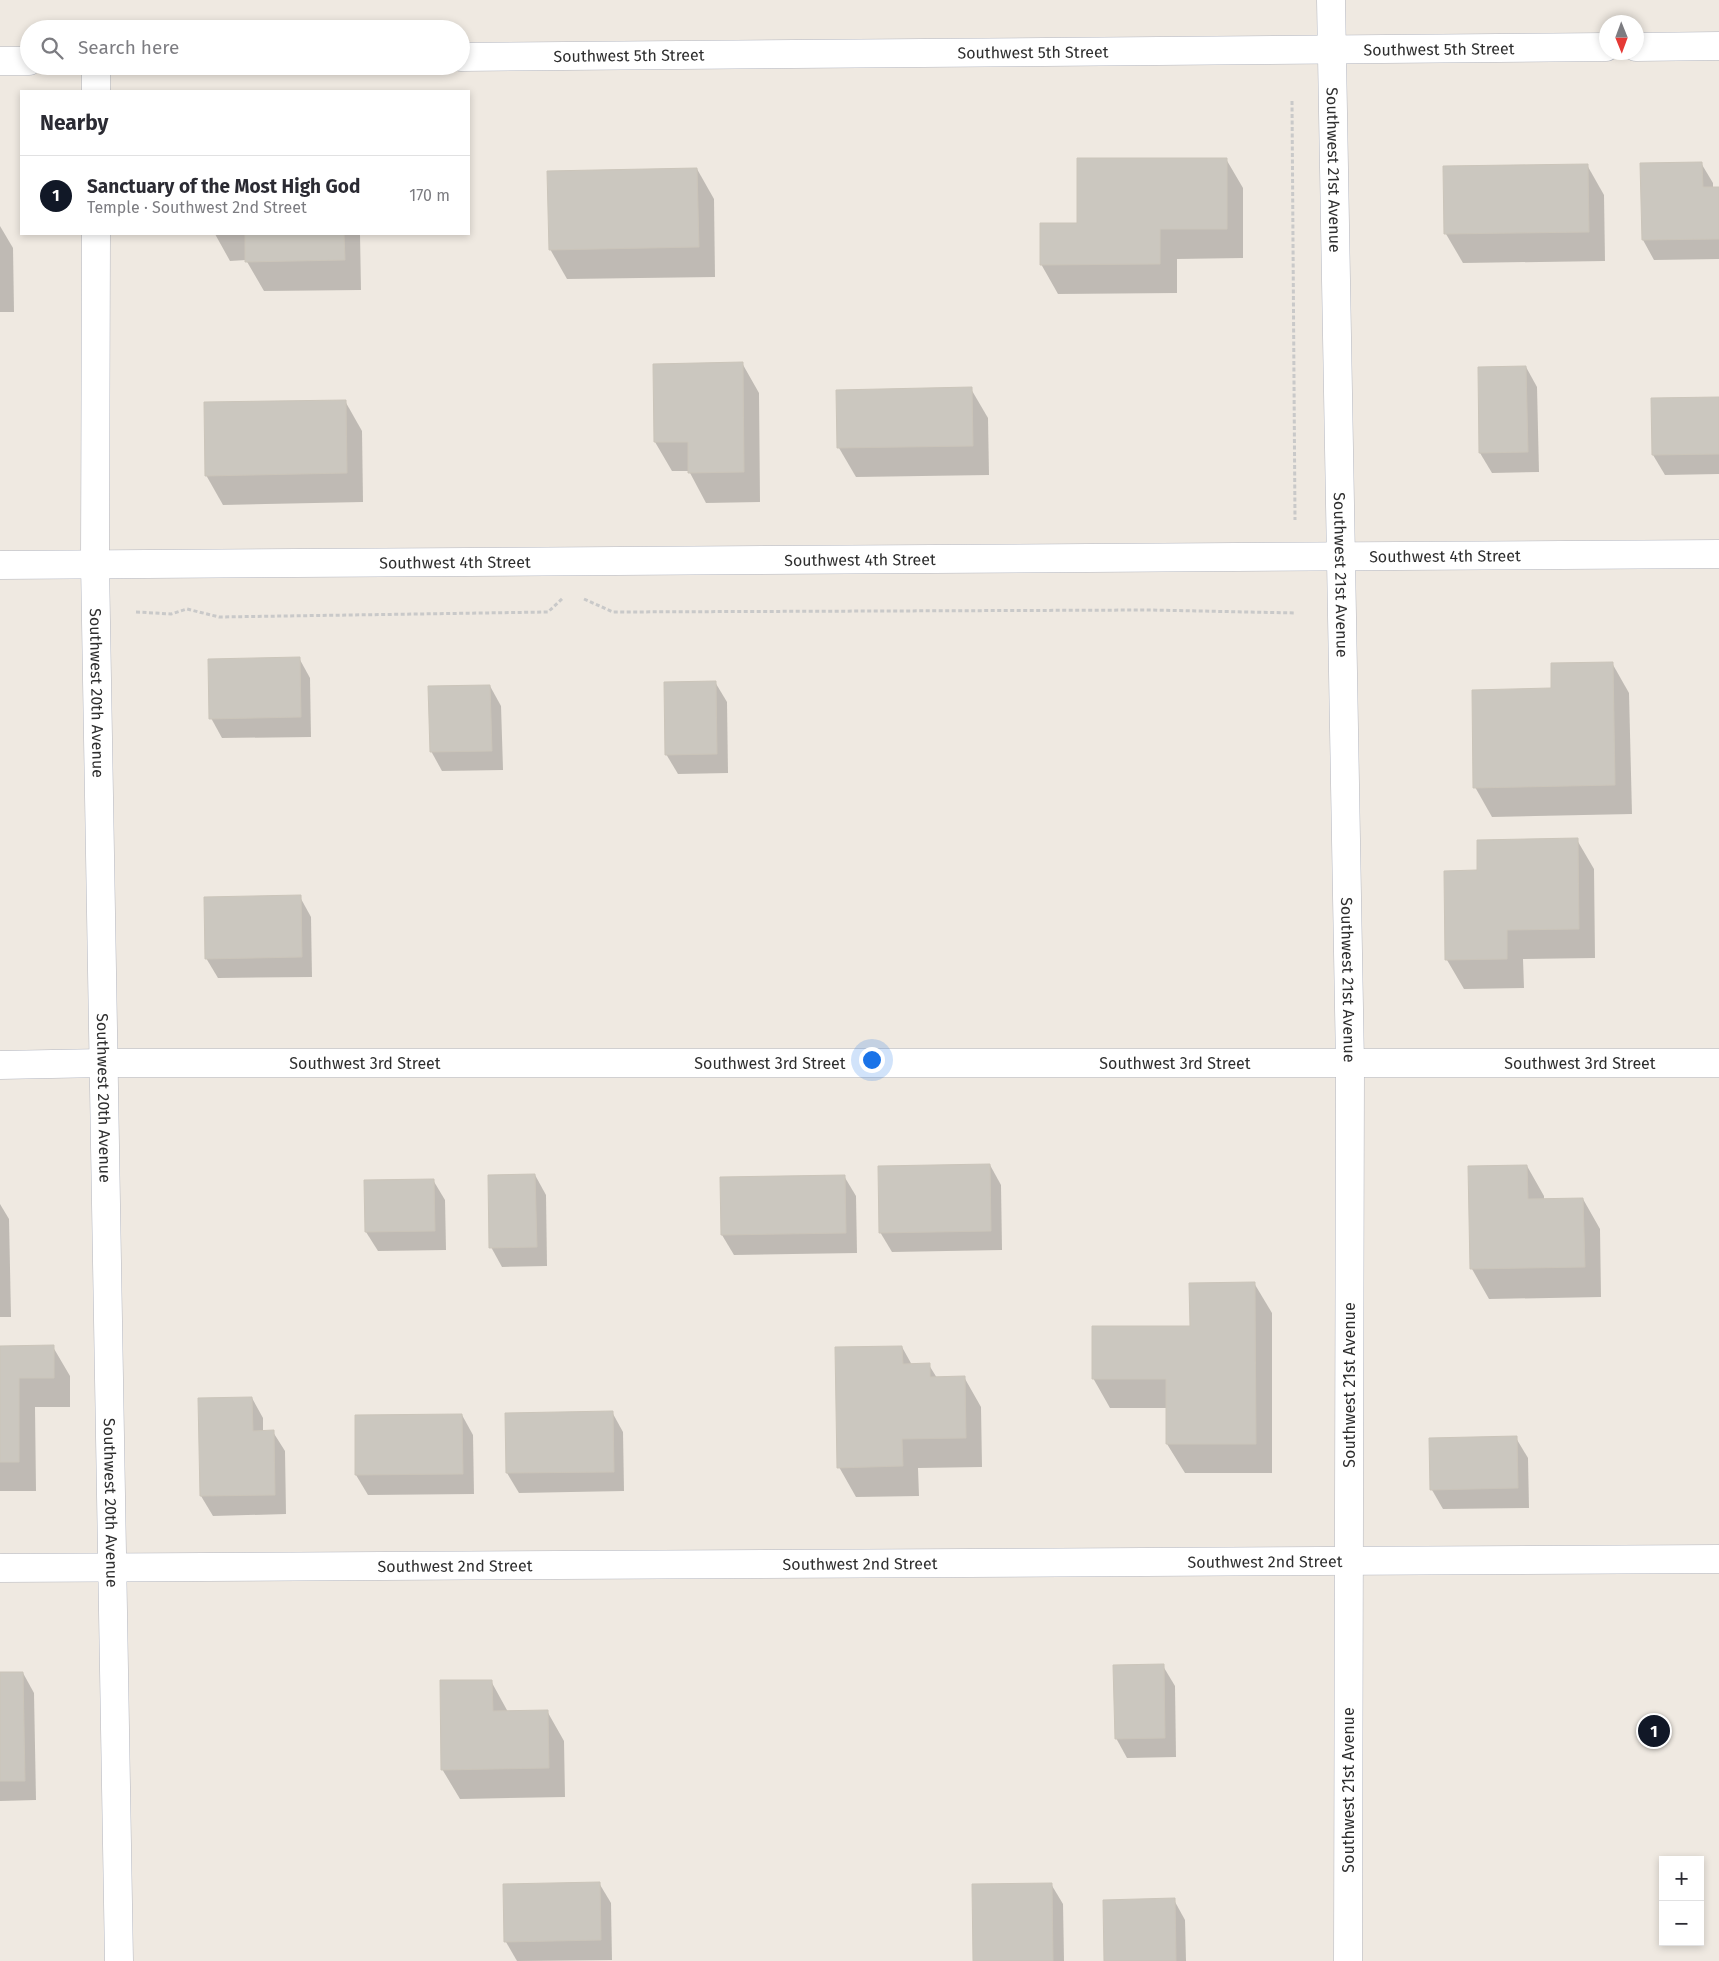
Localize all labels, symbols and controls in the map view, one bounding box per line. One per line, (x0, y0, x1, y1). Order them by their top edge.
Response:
north arrow (1599, 15, 1644, 60)
search box (20, 20, 470, 75)
icon: search (38, 34, 66, 62)
text: Search here (78, 36, 179, 59)
street label: Southwest 5th Street (1363, 39, 1515, 59)
street label: Southwest 5th Street (957, 42, 1109, 62)
street label: Southwest 5th Street (553, 45, 705, 65)
street label: Southwest 21st Avenue (1323, 87, 1345, 253)
text: Nearby (40, 110, 108, 136)
text: Sanctuary of the Most High God (87, 175, 360, 198)
text: 1 (52, 186, 60, 205)
text: 170 m (409, 186, 450, 205)
text: Temple · Southwest 2nd Street (87, 198, 307, 217)
street label: Southwest 21st Avenue (1330, 492, 1352, 658)
street label: Southwest 4th Street (1369, 546, 1521, 566)
street label: Southwest 4th Street (784, 550, 936, 569)
street label: Southwest 4th Street (379, 552, 531, 572)
street label: Southwest 20th Avenue (86, 608, 108, 778)
street label: Southwest 21st Avenue (1338, 897, 1359, 1063)
street label: Southwest 20th Avenue (93, 1013, 115, 1183)
your location (859, 1047, 885, 1073)
street label: Southwest 3rd Street (289, 1054, 441, 1073)
street label: Southwest 3rd Street (694, 1054, 846, 1073)
street label: Southwest 3rd Street (1099, 1054, 1251, 1073)
street label: Southwest 3rd Street (1504, 1054, 1656, 1073)
street label: Southwest 21st Avenue (1340, 1302, 1359, 1468)
street label: Southwest 20th Avenue (100, 1418, 122, 1588)
street label: Southwest 2nd Street (1187, 1551, 1343, 1571)
street label: Southwest 2nd Street (782, 1554, 938, 1573)
street label: Southwest 2nd Street (377, 1556, 533, 1576)
street label: Southwest 21st Avenue (1339, 1707, 1358, 1873)
pin: 1 (1638, 1712, 1670, 1750)
map controls (1659, 1856, 1704, 1946)
button: + (1659, 1856, 1704, 1901)
button: − (1659, 1901, 1704, 1946)

